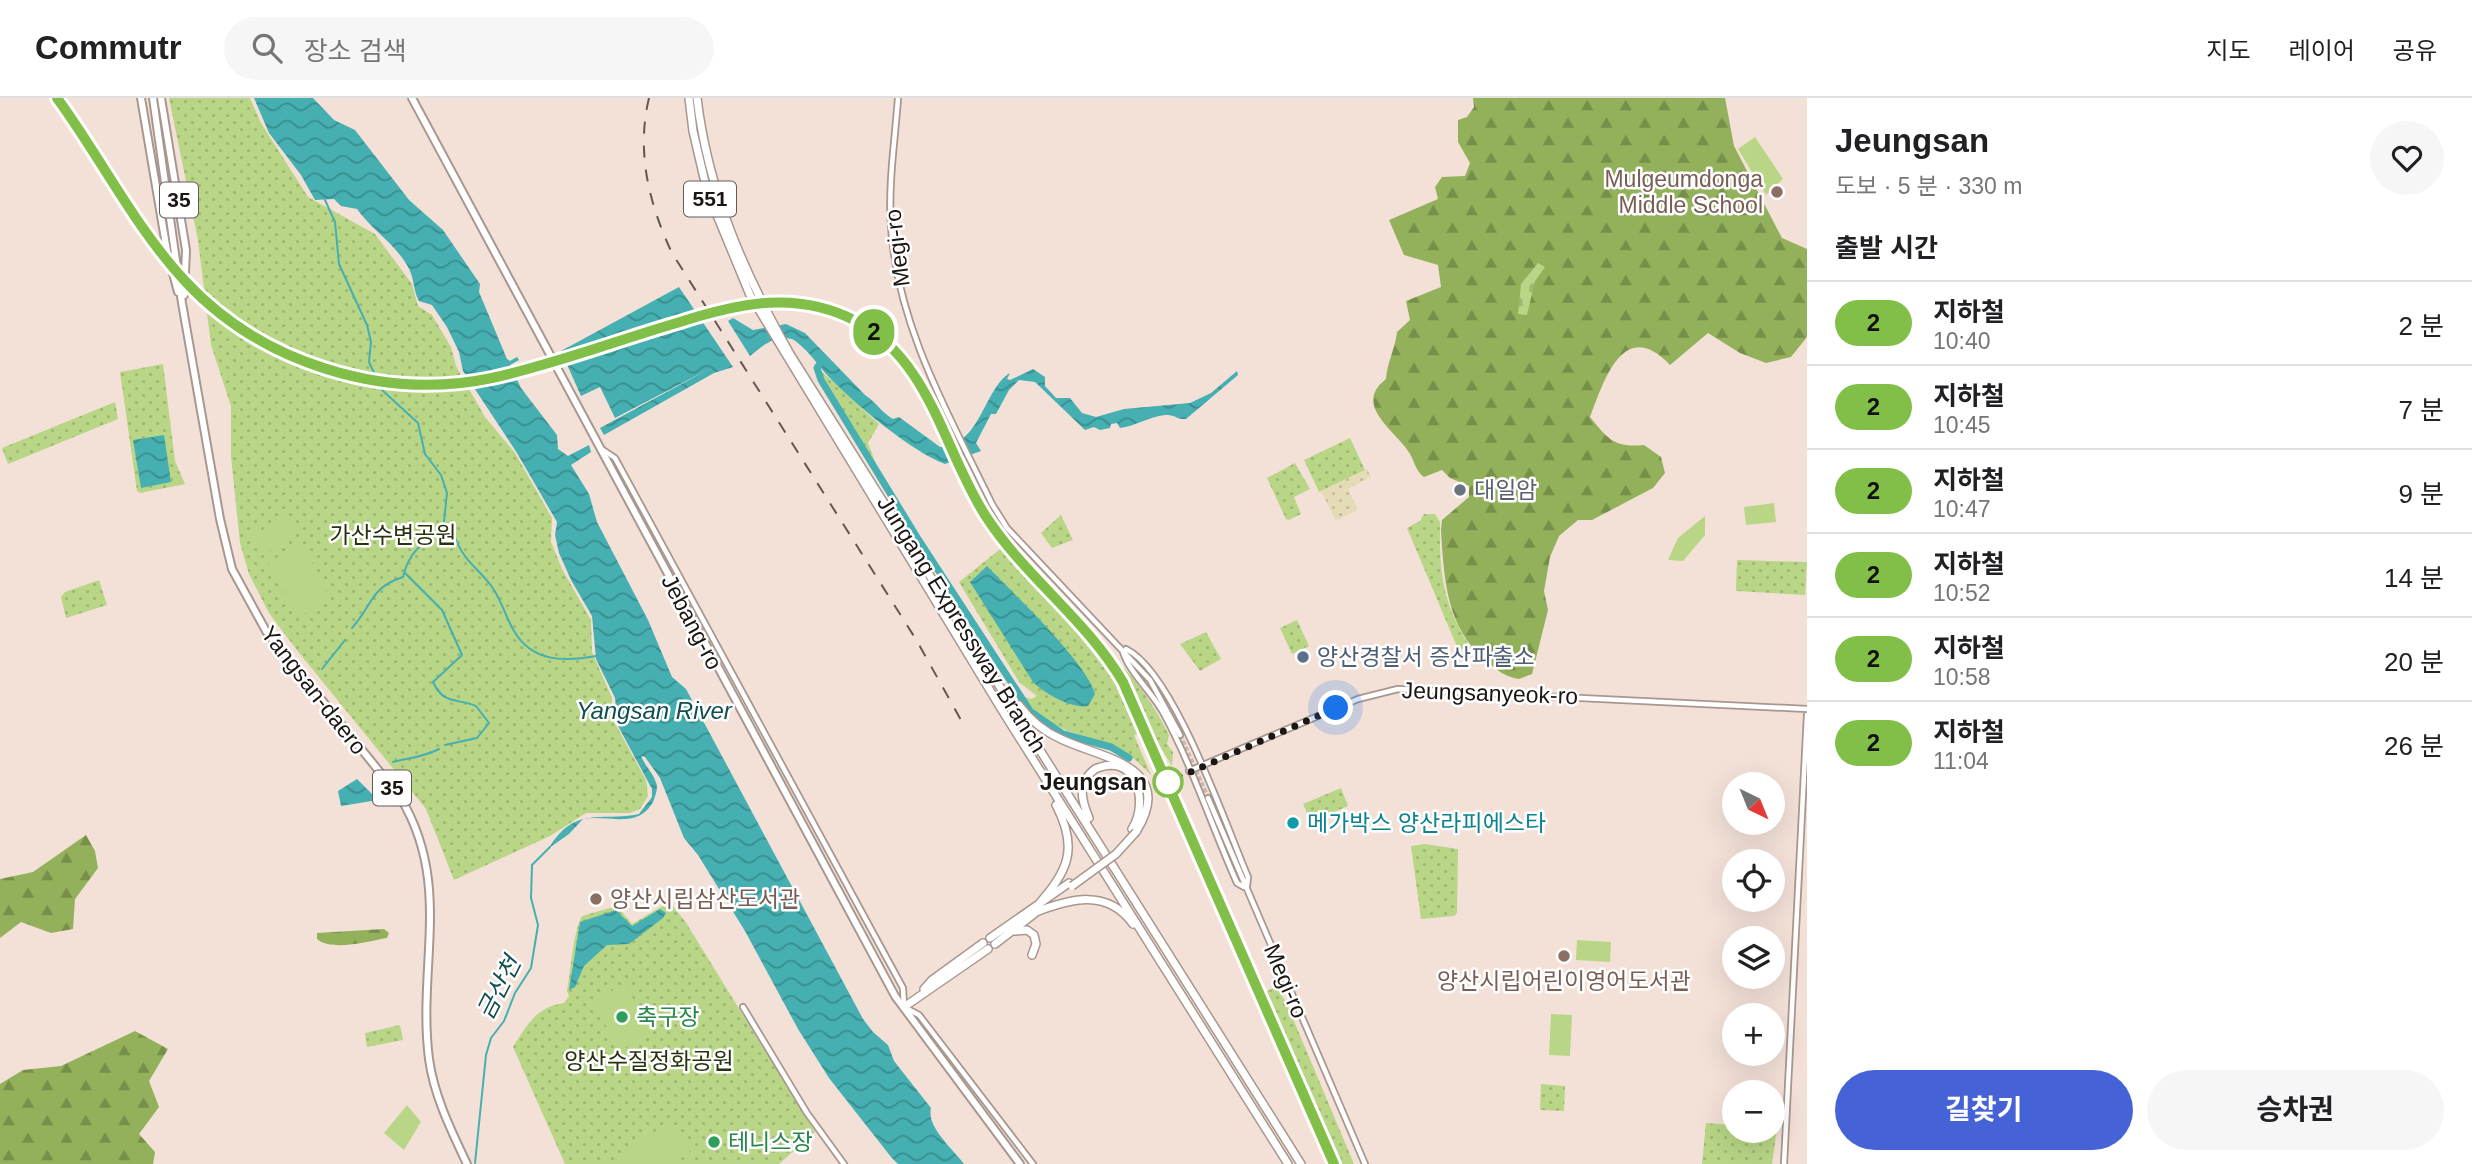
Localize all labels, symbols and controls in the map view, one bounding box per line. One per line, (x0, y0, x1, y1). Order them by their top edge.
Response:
search box (224, 17, 714, 80)
text: Commutr (35, 29, 182, 66)
icon: search (248, 29, 286, 67)
text: 장소 검색 (304, 36, 407, 66)
text: 지도 (2206, 37, 2251, 64)
text: 레이어 (2289, 37, 2355, 64)
text: 공유 (2393, 37, 2437, 64)
button: heart (2370, 121, 2444, 195)
text: Jeungsan (1835, 122, 1989, 159)
place label: Mulgeumdonga Middle School (1604, 166, 1763, 218)
text: 도보 · 5 분 · 330 m (1835, 173, 2022, 199)
road number: 35 (160, 182, 198, 217)
road number: 551 (684, 182, 736, 217)
marker: Mulgeumdonga Middle School (1769, 184, 1785, 200)
street label: Megi-ro (879, 208, 915, 288)
text: 출발 시간 (1835, 233, 1938, 263)
text: 지하철 (1933, 297, 2005, 327)
line badge: 2 (851, 309, 897, 355)
text: 2 (1867, 309, 1880, 336)
text: 2 분 (2398, 311, 2444, 341)
text: 2 (867, 318, 881, 345)
text: 10:40 (1933, 328, 1991, 354)
text: 지하철 (1933, 381, 2005, 411)
text: 2 (1867, 393, 1880, 420)
text: 7 분 (2398, 395, 2444, 425)
text: 10:45 (1933, 412, 1991, 438)
text: 지하철 (1933, 465, 2005, 495)
place label: 대일암 (1474, 477, 1537, 503)
text: 2 (1867, 477, 1880, 504)
text: 9 분 (2398, 479, 2444, 509)
marker: 대일암 (1452, 482, 1468, 498)
street label: Jungang Expressway Branch (872, 491, 1052, 757)
text: 10:47 (1933, 496, 1991, 522)
park label: 가산수변공원 (330, 522, 456, 548)
text: 지하철 (1933, 549, 2005, 579)
text: 2 (1867, 561, 1880, 588)
text: 14 분 (2384, 563, 2444, 593)
street label: Jebang-ro (656, 570, 728, 674)
text: 10:52 (1933, 580, 1991, 606)
street label: Yangsan-daero (256, 621, 372, 759)
text: 지하철 (1933, 633, 2005, 663)
place label: 양산경찰서 증산파출소 (1317, 644, 1535, 670)
text: 2 (1867, 645, 1880, 672)
text: 20 분 (2384, 647, 2444, 677)
marker: 양산경찰서 증산파출소 (1295, 649, 1311, 665)
text: 10:58 (1933, 664, 1991, 690)
street label: Jeungsanyeok-ro (1401, 677, 1579, 709)
your location (1318, 690, 1353, 725)
water label: Yangsan River (576, 697, 733, 724)
text: 지하철 (1933, 717, 2005, 747)
text: 2 (1867, 729, 1880, 756)
text: 26 분 (2384, 731, 2444, 761)
text: 11:04 (1933, 748, 1989, 774)
marker: Jeungsan (1153, 767, 1183, 797)
place label: Jeungsan (1040, 769, 1147, 795)
road number: 35 (373, 770, 411, 806)
north arrow (1722, 772, 1785, 835)
map controls (1722, 772, 1785, 1143)
place label: 메가박스 양산라피에스타 (1307, 810, 1546, 836)
marker: 메가박스 양산라피에스타 (1285, 815, 1301, 831)
button: locate (1722, 849, 1785, 912)
place label: 양산시립삼산도서관 (610, 886, 800, 912)
marker: 양산시립삼산도서관 (588, 891, 604, 907)
button: layers (1722, 926, 1785, 989)
street label: Megi-ro (1259, 940, 1313, 1022)
marker: 양산시립어린이영어도서관 (1556, 948, 1572, 964)
water label: 금산천 (471, 950, 527, 1023)
place label: 양산시립어린이영어도서관 (1437, 968, 1691, 994)
button: + (1722, 1003, 1785, 1066)
place label: 축구장 (636, 1004, 699, 1030)
marker: 축구장 (614, 1009, 630, 1025)
park label: 양산수질정화공원 (564, 1048, 734, 1074)
button: 길찾기 (1835, 1070, 2133, 1150)
button: 승차권 (2147, 1070, 2444, 1150)
button: − (1722, 1080, 1785, 1143)
place label: 테니스장 (728, 1129, 813, 1155)
marker: 테니스장 (706, 1134, 722, 1150)

